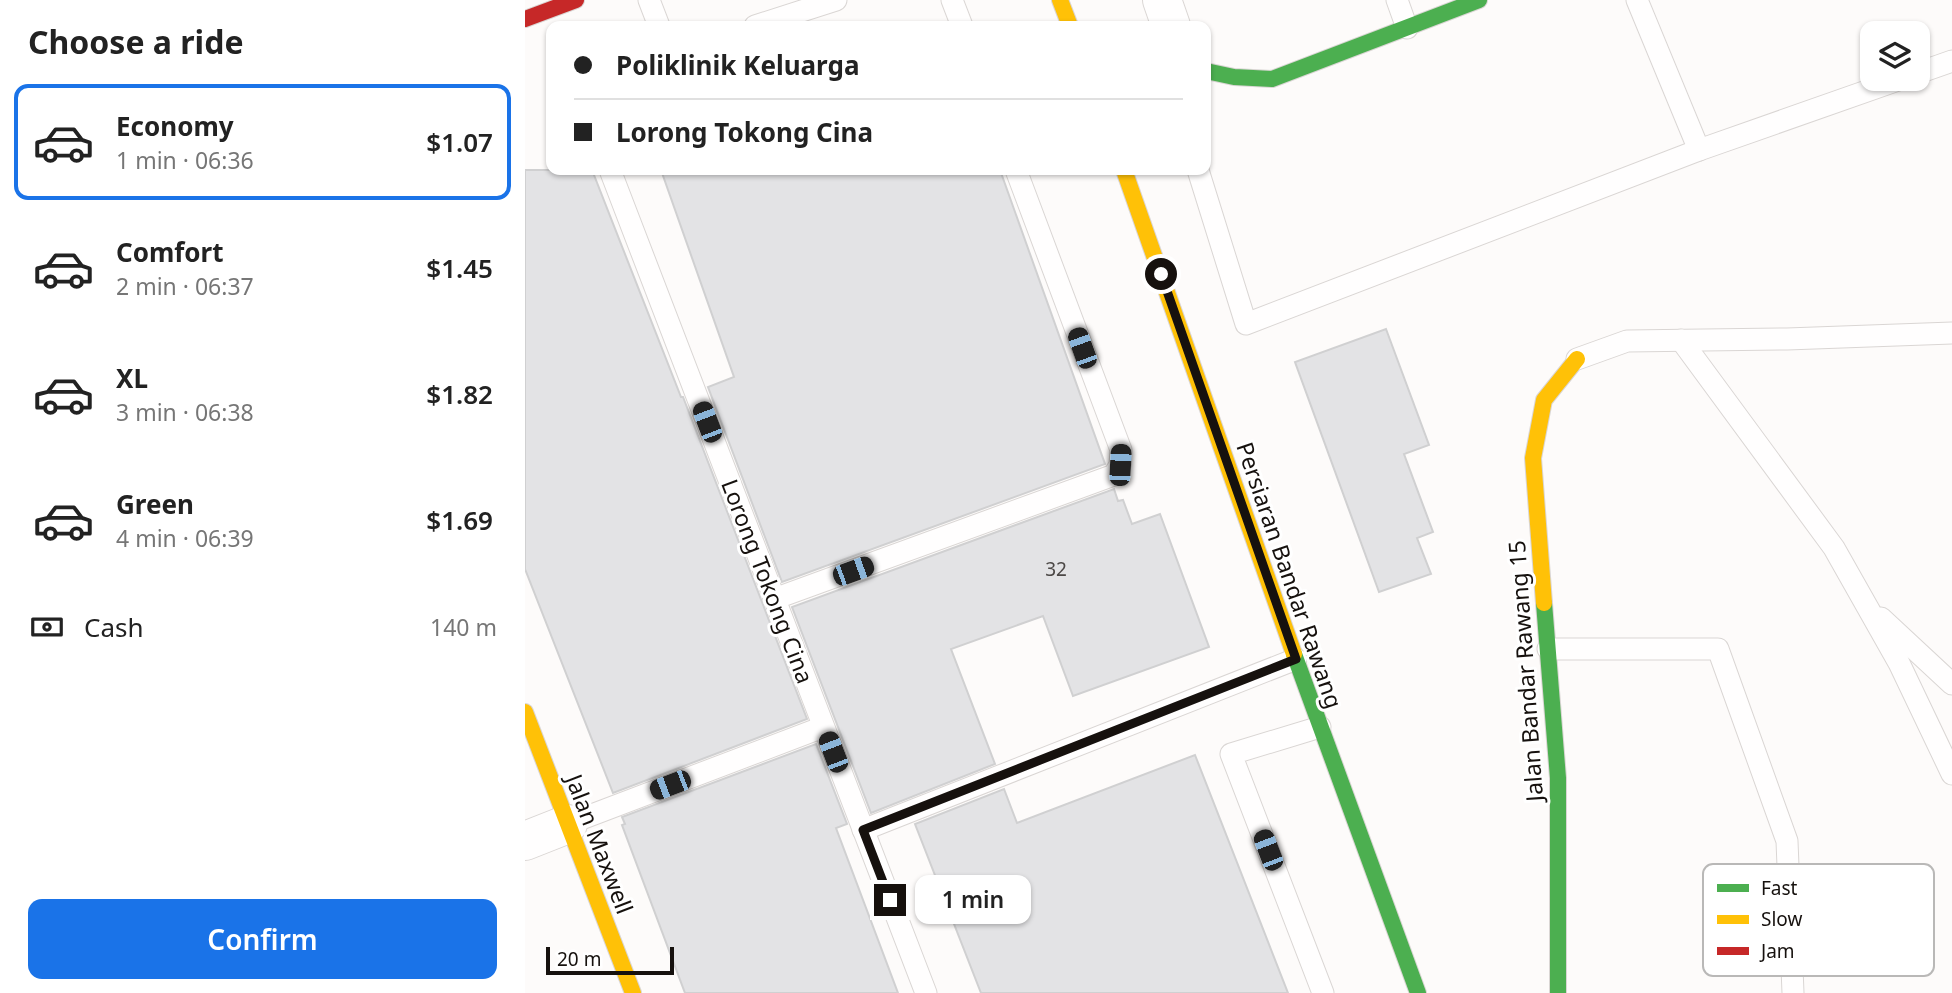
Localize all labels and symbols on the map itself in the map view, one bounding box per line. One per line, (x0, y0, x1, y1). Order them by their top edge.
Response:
route start (1145, 258, 1177, 290)
car (1065, 325, 1100, 371)
car (690, 399, 725, 445)
street label: Persiaran Bandar Rawang (1229, 438, 1351, 712)
car (1109, 443, 1132, 487)
street label: Lorong Tokong Cina (714, 474, 822, 688)
street label: Jalan Bandar Rawang 15 (1500, 539, 1550, 805)
car (830, 554, 877, 588)
house number: 32 (1045, 556, 1067, 582)
car (816, 729, 851, 775)
street label: Jalan Maxwell (558, 768, 641, 918)
car (647, 768, 694, 802)
car (1251, 827, 1286, 873)
legend (1703, 864, 1934, 976)
text: Fast (1761, 875, 1798, 901)
callout: 1 min (915, 876, 1030, 925)
route end (874, 884, 906, 916)
text: Slow (1761, 906, 1802, 932)
text: Jam (1759, 938, 1795, 964)
scale bar (546, 944, 674, 976)

